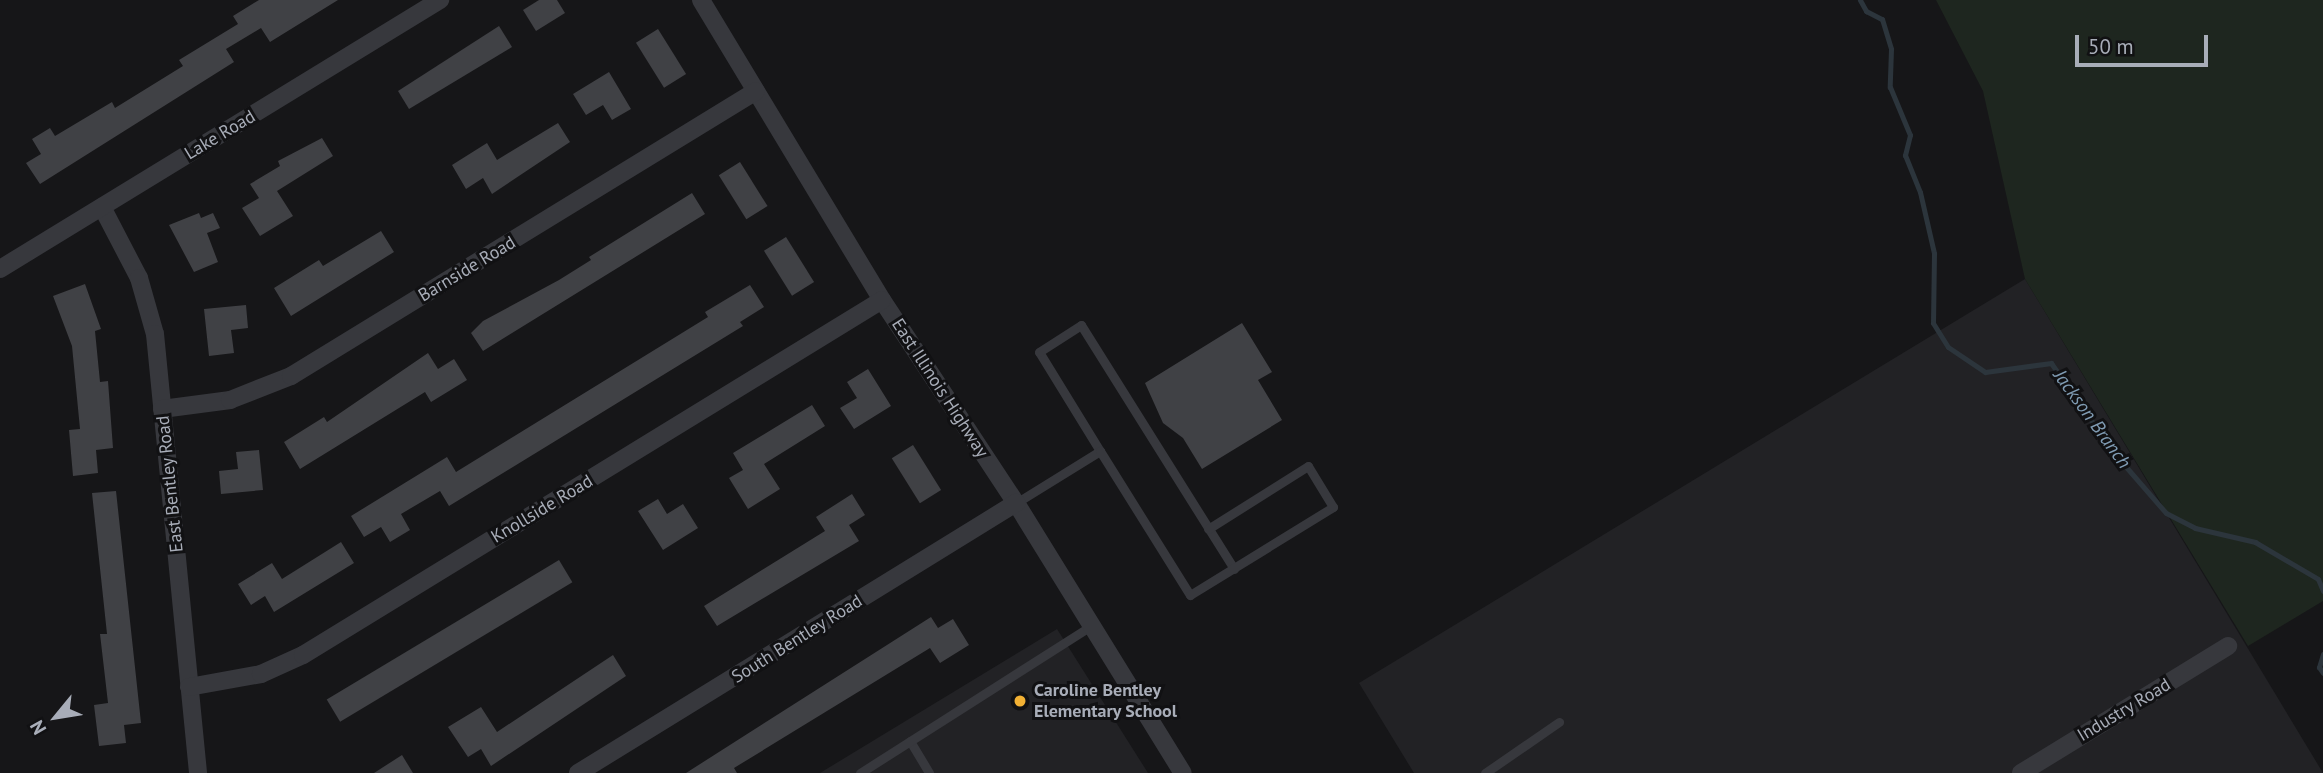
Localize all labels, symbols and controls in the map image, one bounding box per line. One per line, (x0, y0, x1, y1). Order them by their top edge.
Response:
scale bar (2078, 21, 2211, 65)
text: 50 m (2088, 33, 2134, 60)
street label: Lake Road (181, 106, 259, 164)
street label: Barnside Road (414, 232, 520, 306)
street label: East Illinois Highway (887, 314, 993, 462)
water label: Jackson Branch (2048, 365, 2136, 473)
street label: East Bentley Road (152, 414, 188, 554)
street label: Knollside Road (487, 470, 597, 548)
street label: South Bentley Road (727, 590, 867, 688)
street label: Industry Road (2073, 674, 2175, 746)
place label: Caroline Bentley Elementary School (1034, 680, 1178, 722)
north arrow (21, 682, 91, 752)
marker: Caroline Bentley Elementary School (1012, 693, 1028, 709)
text: N (24, 716, 51, 739)

